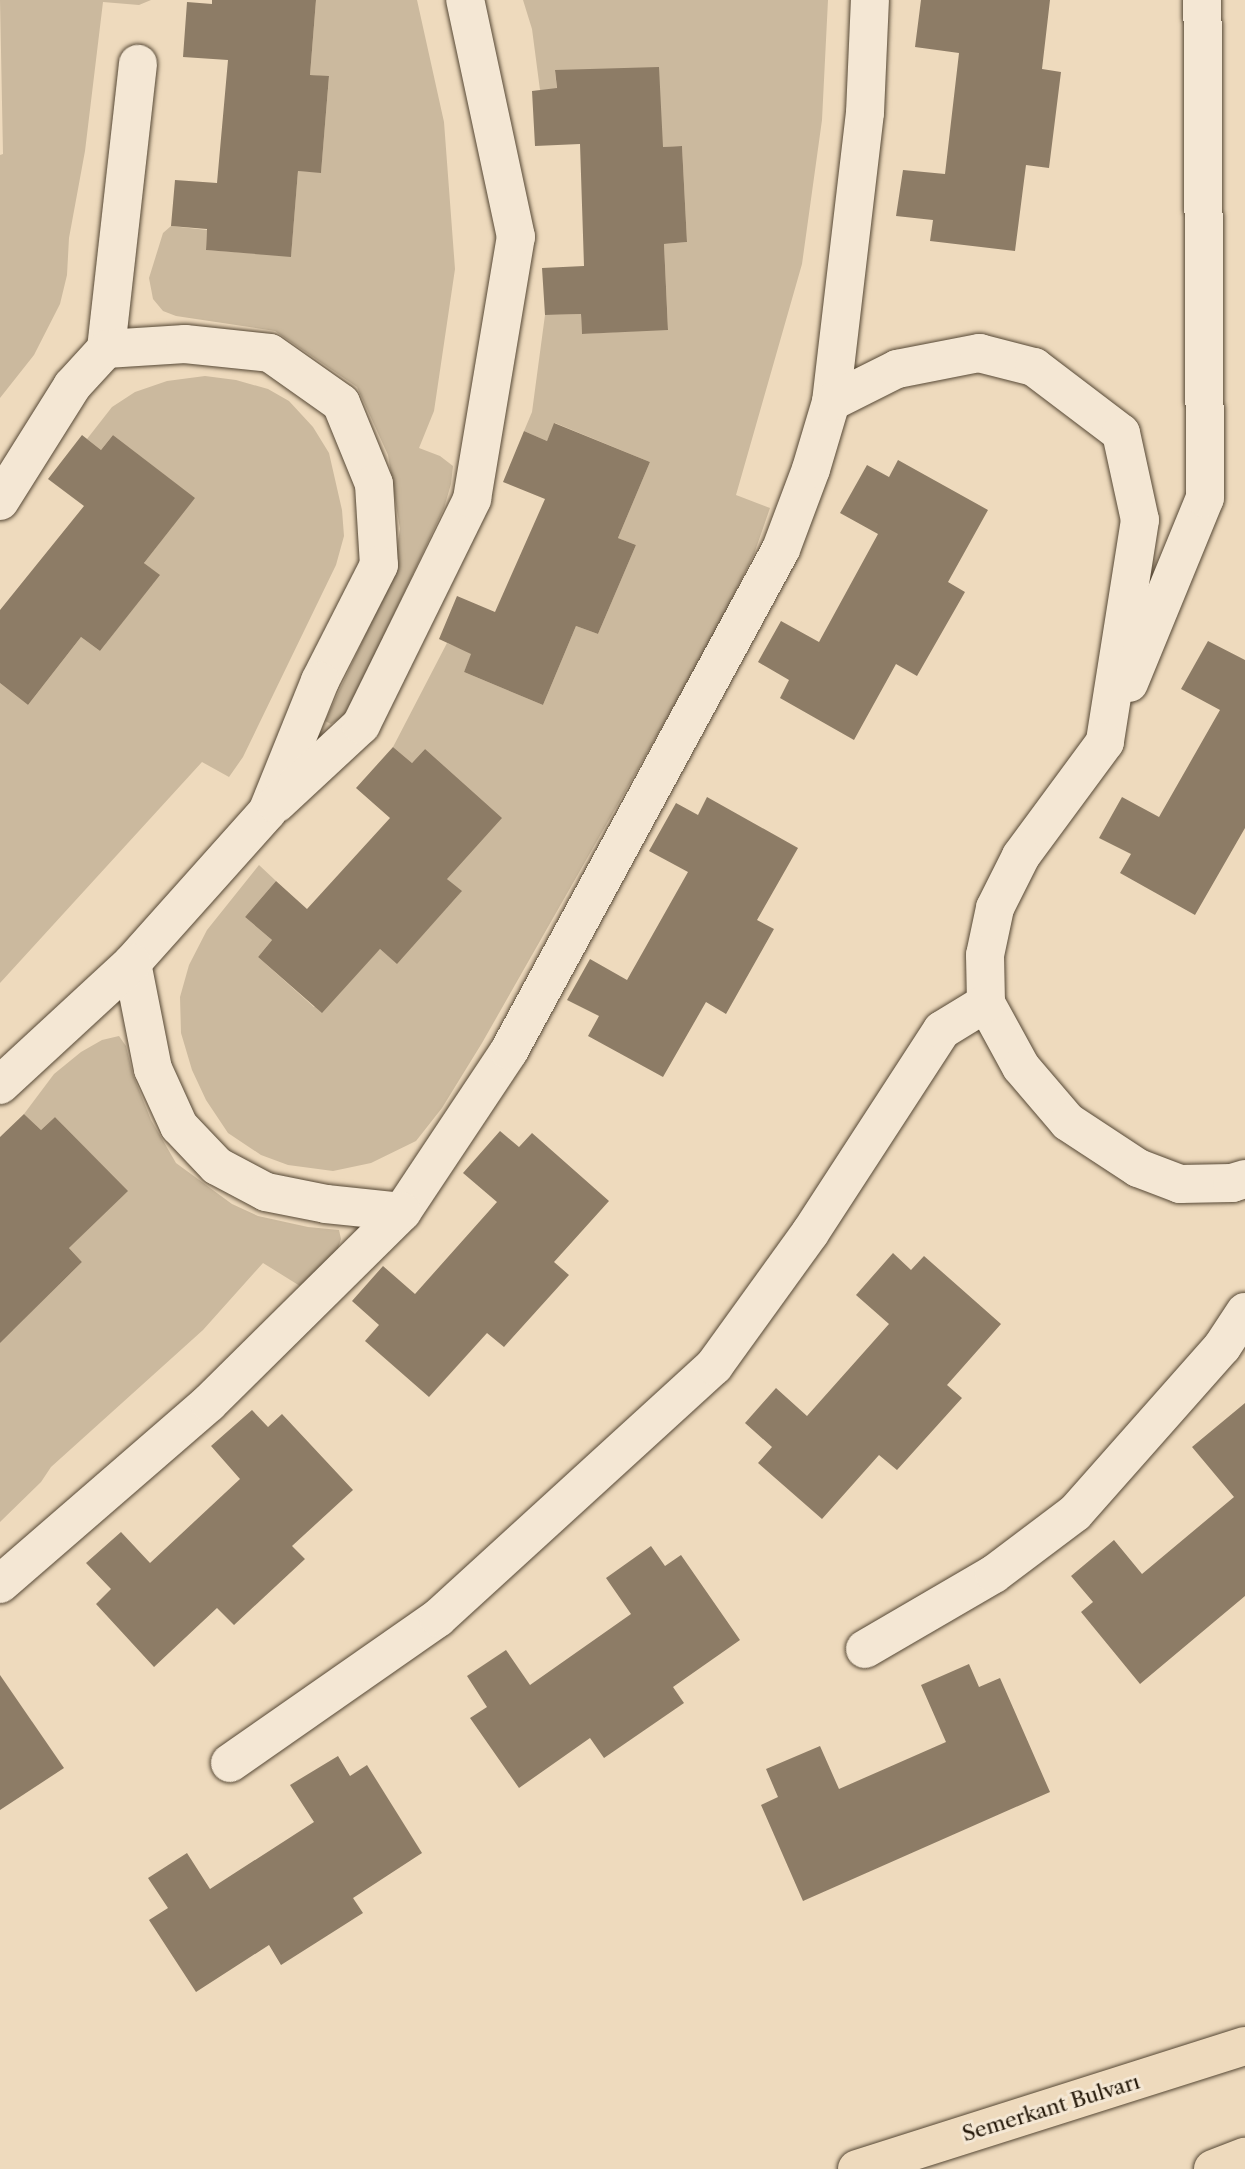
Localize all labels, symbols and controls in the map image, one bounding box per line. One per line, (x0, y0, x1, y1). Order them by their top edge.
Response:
street label: Semerkant Bulvarı (959, 2069, 1143, 2147)

